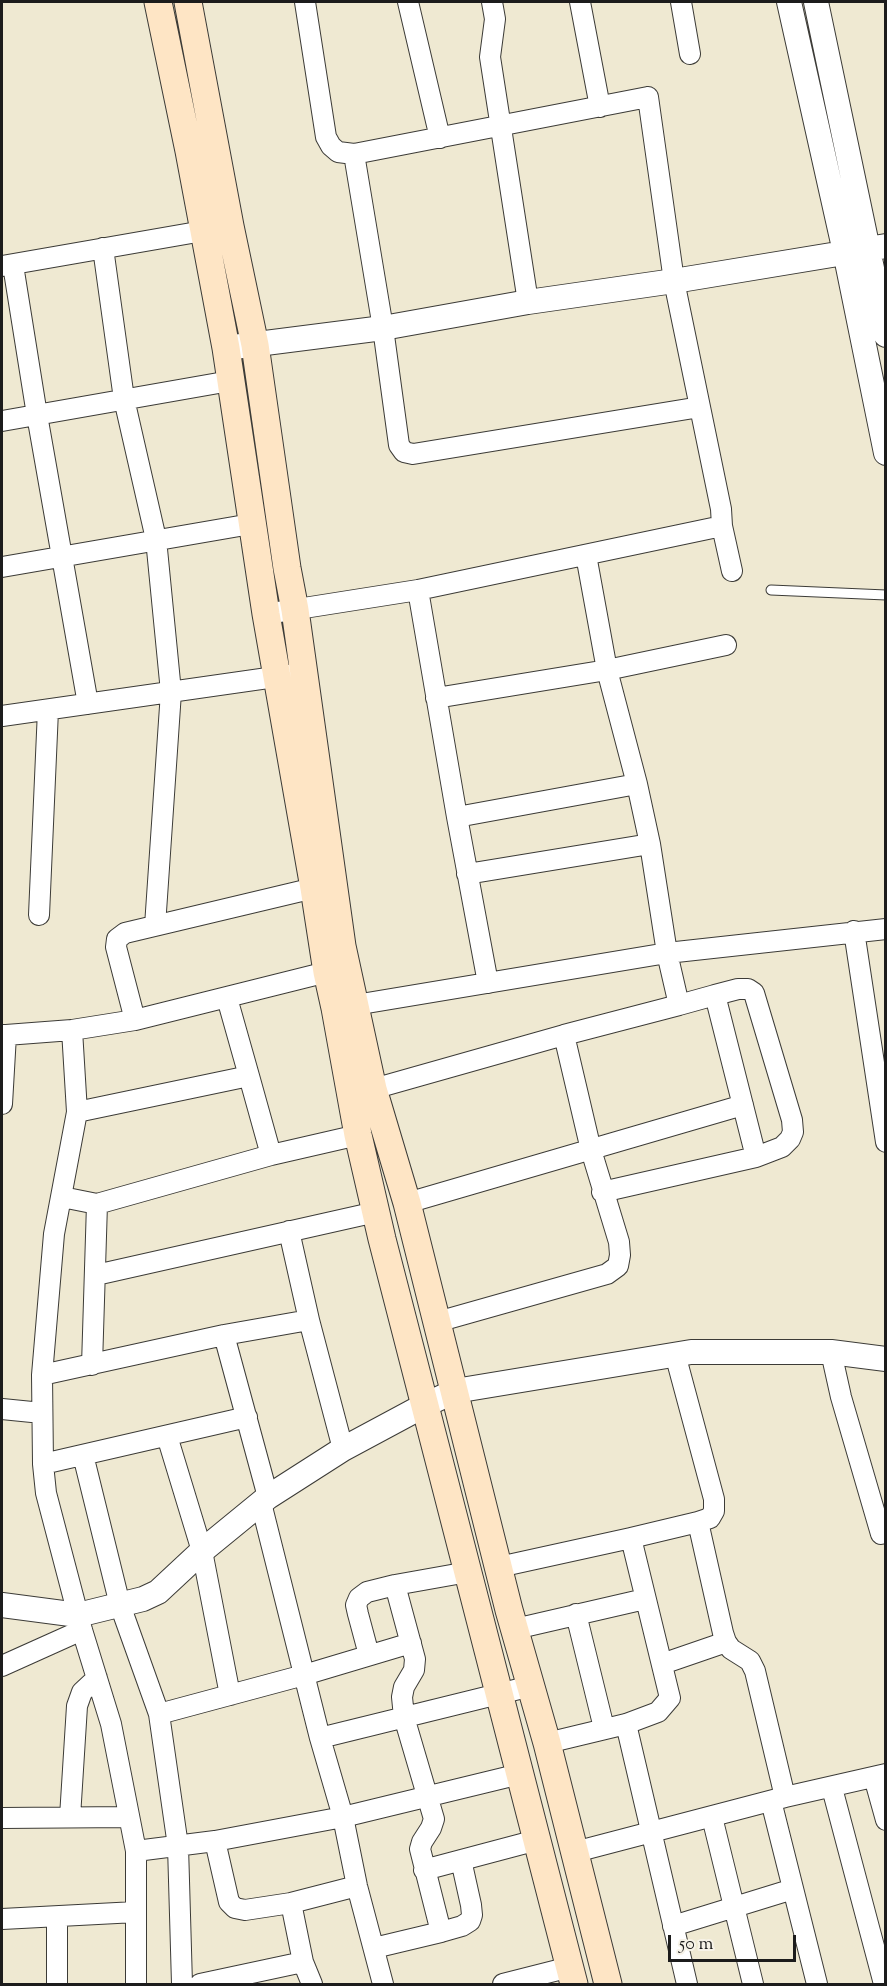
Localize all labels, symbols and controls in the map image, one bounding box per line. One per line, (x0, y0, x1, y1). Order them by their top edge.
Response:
scale bar (671, 1923, 798, 1961)
text: 50 m (679, 1932, 713, 1958)

